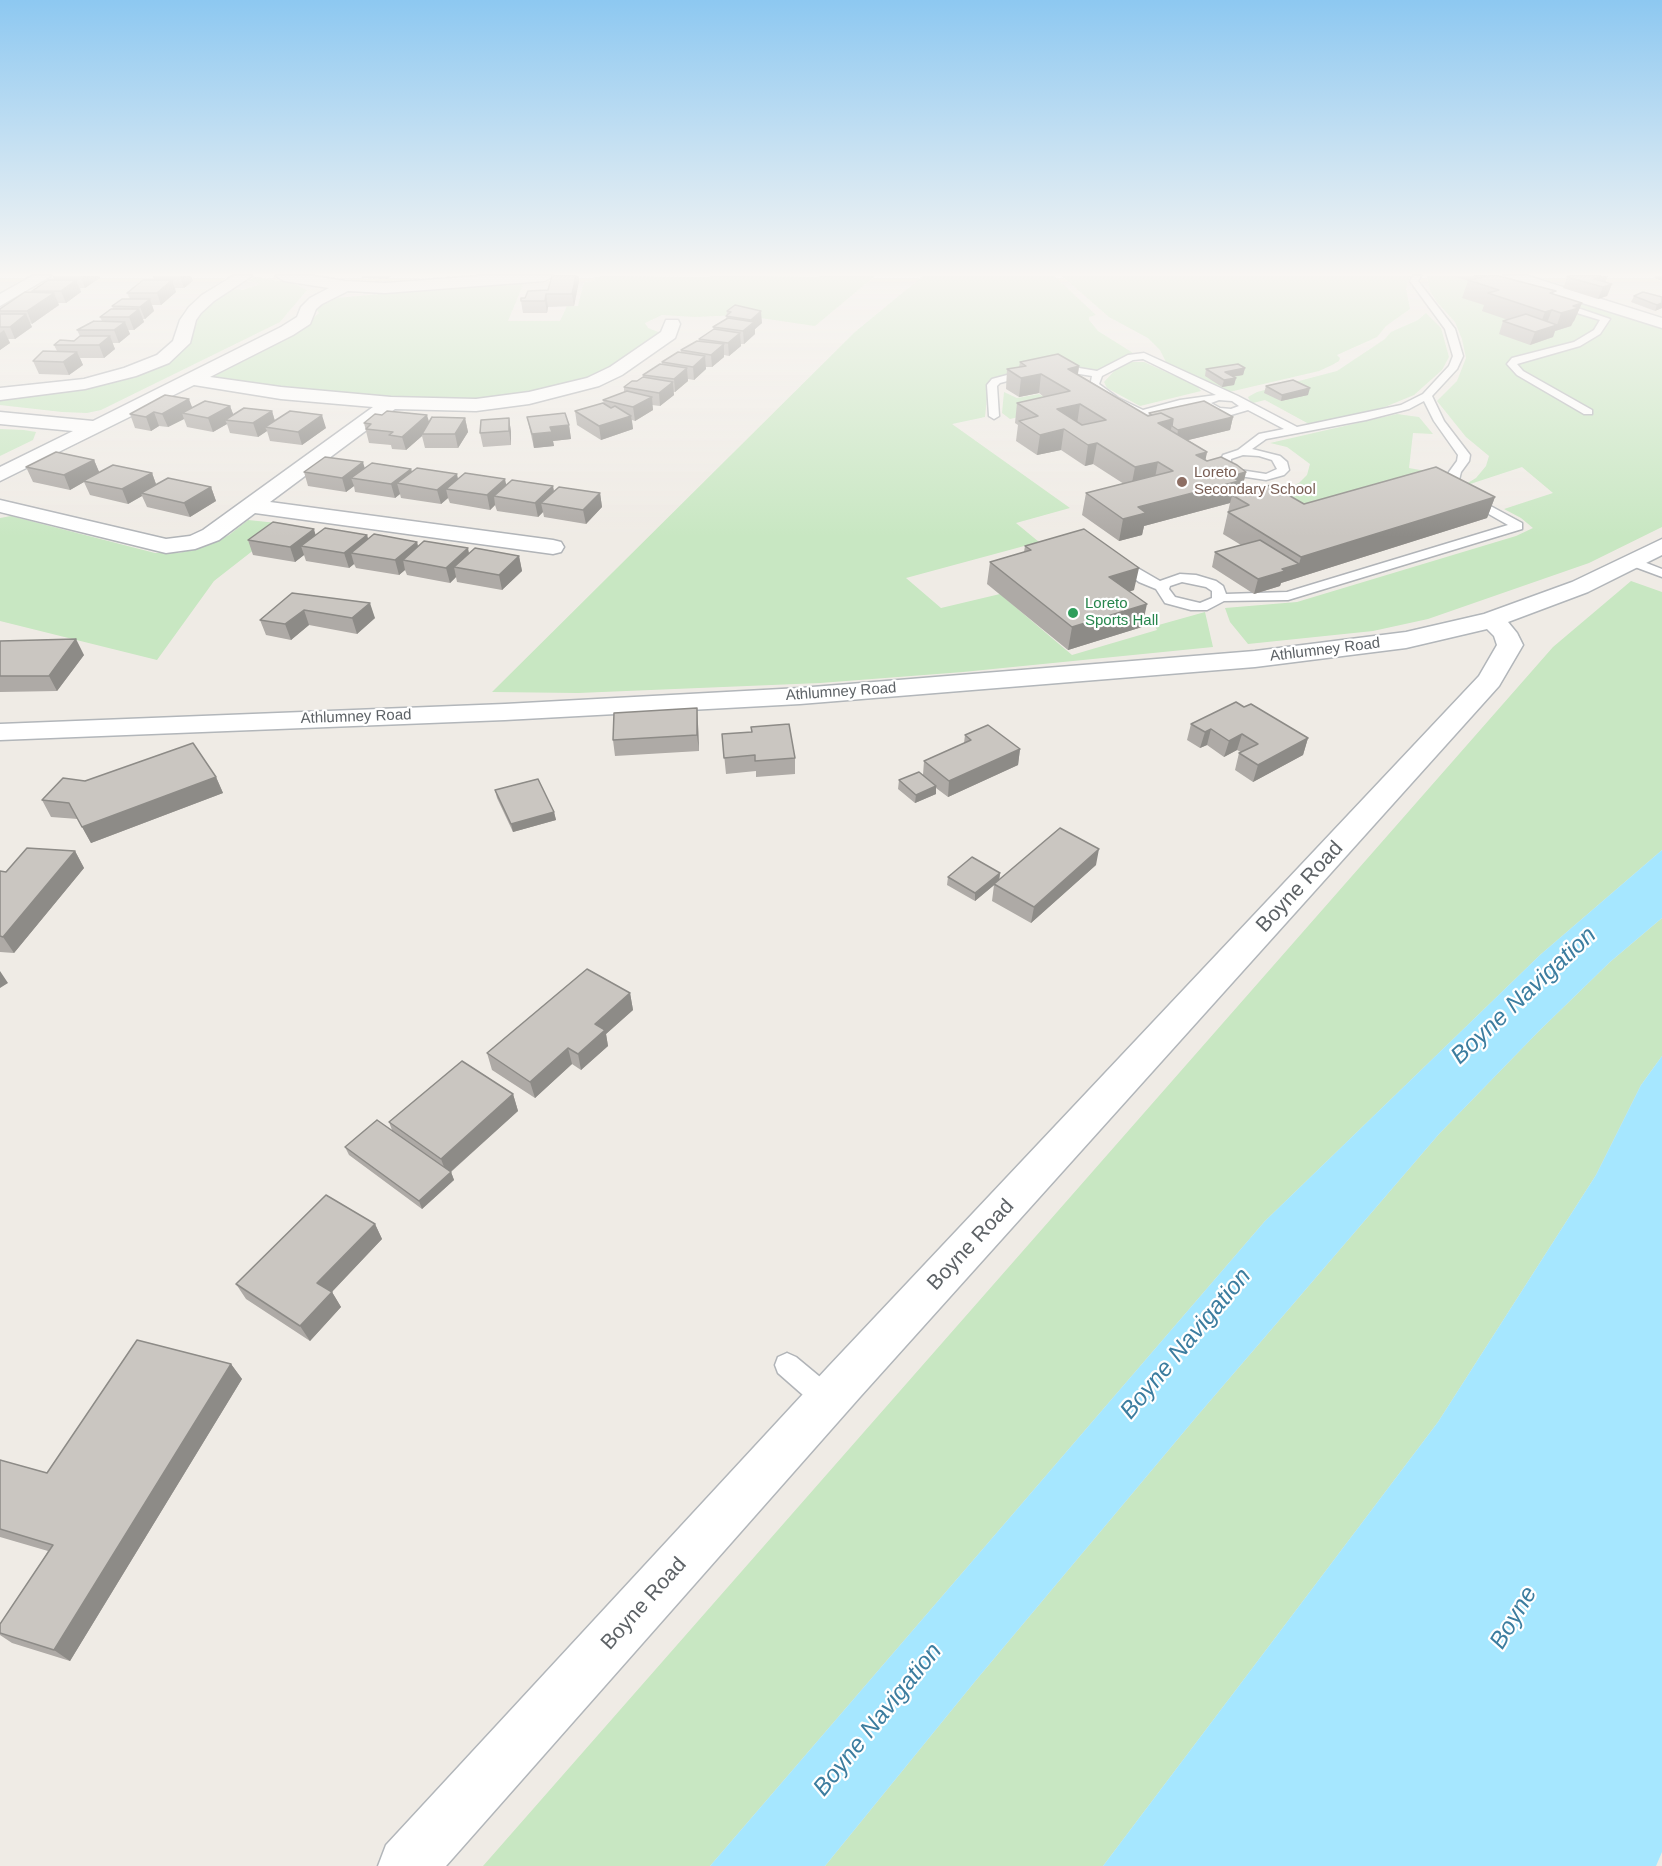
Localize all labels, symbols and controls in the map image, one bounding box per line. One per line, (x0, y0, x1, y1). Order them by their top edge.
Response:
place label: Loreto Secondary School (1194, 464, 1316, 499)
marker: Loreto Secondary School (1175, 475, 1189, 489)
place label: Loreto Sports Hall (1085, 595, 1158, 630)
marker: Loreto Sports Hall (1066, 606, 1080, 620)
street label: Athlumney Road (1269, 634, 1381, 666)
street label: Athlumney Road (785, 679, 897, 705)
street label: Athlumney Road (300, 706, 412, 728)
street label: Boyne Road (1251, 836, 1349, 938)
water label: Boyne Navigation (1445, 921, 1603, 1071)
street label: Boyne Road (922, 1194, 1020, 1296)
water label: Boyne Navigation (1115, 1263, 1257, 1425)
street label: Boyne Road (596, 1553, 692, 1655)
water label: Boyne (1484, 1581, 1544, 1655)
water label: Boyne Navigation (808, 1638, 948, 1802)

